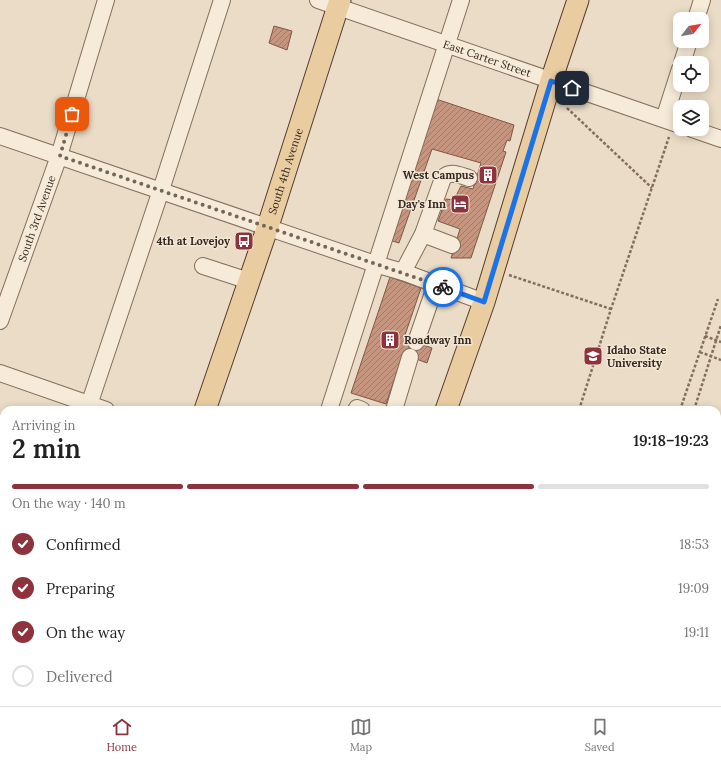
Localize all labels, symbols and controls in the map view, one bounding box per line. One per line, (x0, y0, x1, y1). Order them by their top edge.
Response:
north arrow (673, 12, 709, 48)
map controls (673, 12, 709, 136)
street label: East Carter Street (441, 37, 534, 80)
button: locate (673, 56, 709, 92)
pin (555, 71, 589, 105)
icon: home (561, 77, 583, 99)
pin (55, 97, 89, 131)
button: layers (673, 100, 709, 136)
icon: bag (61, 103, 83, 125)
street label: South 4th Avenue (265, 126, 306, 216)
building icon: West Campus (477, 164, 499, 186)
place label: West Campus (403, 168, 474, 182)
street label: South 3rd Avenue (15, 173, 59, 263)
hotel icon: Day's Inn (449, 193, 471, 215)
place label: Day's Inn (398, 197, 446, 211)
bus stop icon: 4th at Lovejoy (233, 230, 255, 252)
place label: 4th at Lovejoy (157, 234, 231, 248)
courier (423, 267, 463, 307)
icon: bike (432, 276, 454, 298)
building icon: Roadway Inn (379, 329, 401, 351)
place label: Roadway Inn (404, 333, 471, 347)
place label: Idaho State University (607, 343, 667, 370)
school or university icon: Idaho State University (582, 345, 604, 367)
text: Arriving in (12, 417, 75, 434)
text: 19:18–19:23 (633, 431, 709, 450)
text: 2 min (12, 432, 81, 465)
text: On the way · 140 m (12, 495, 126, 512)
icon: check (12, 533, 34, 555)
text: Confirmed (46, 535, 121, 554)
text: 18:53 (679, 536, 709, 553)
icon: check (12, 577, 34, 599)
text: Preparing (46, 579, 114, 598)
text: 19:09 (678, 580, 709, 597)
icon: check (12, 621, 34, 643)
text: On the way (46, 623, 125, 642)
text: 19:11 (684, 624, 709, 641)
text: Delivered (46, 667, 113, 686)
tab: Home (106, 716, 137, 754)
tab: Map (350, 716, 372, 754)
tab: Saved (585, 716, 615, 754)

